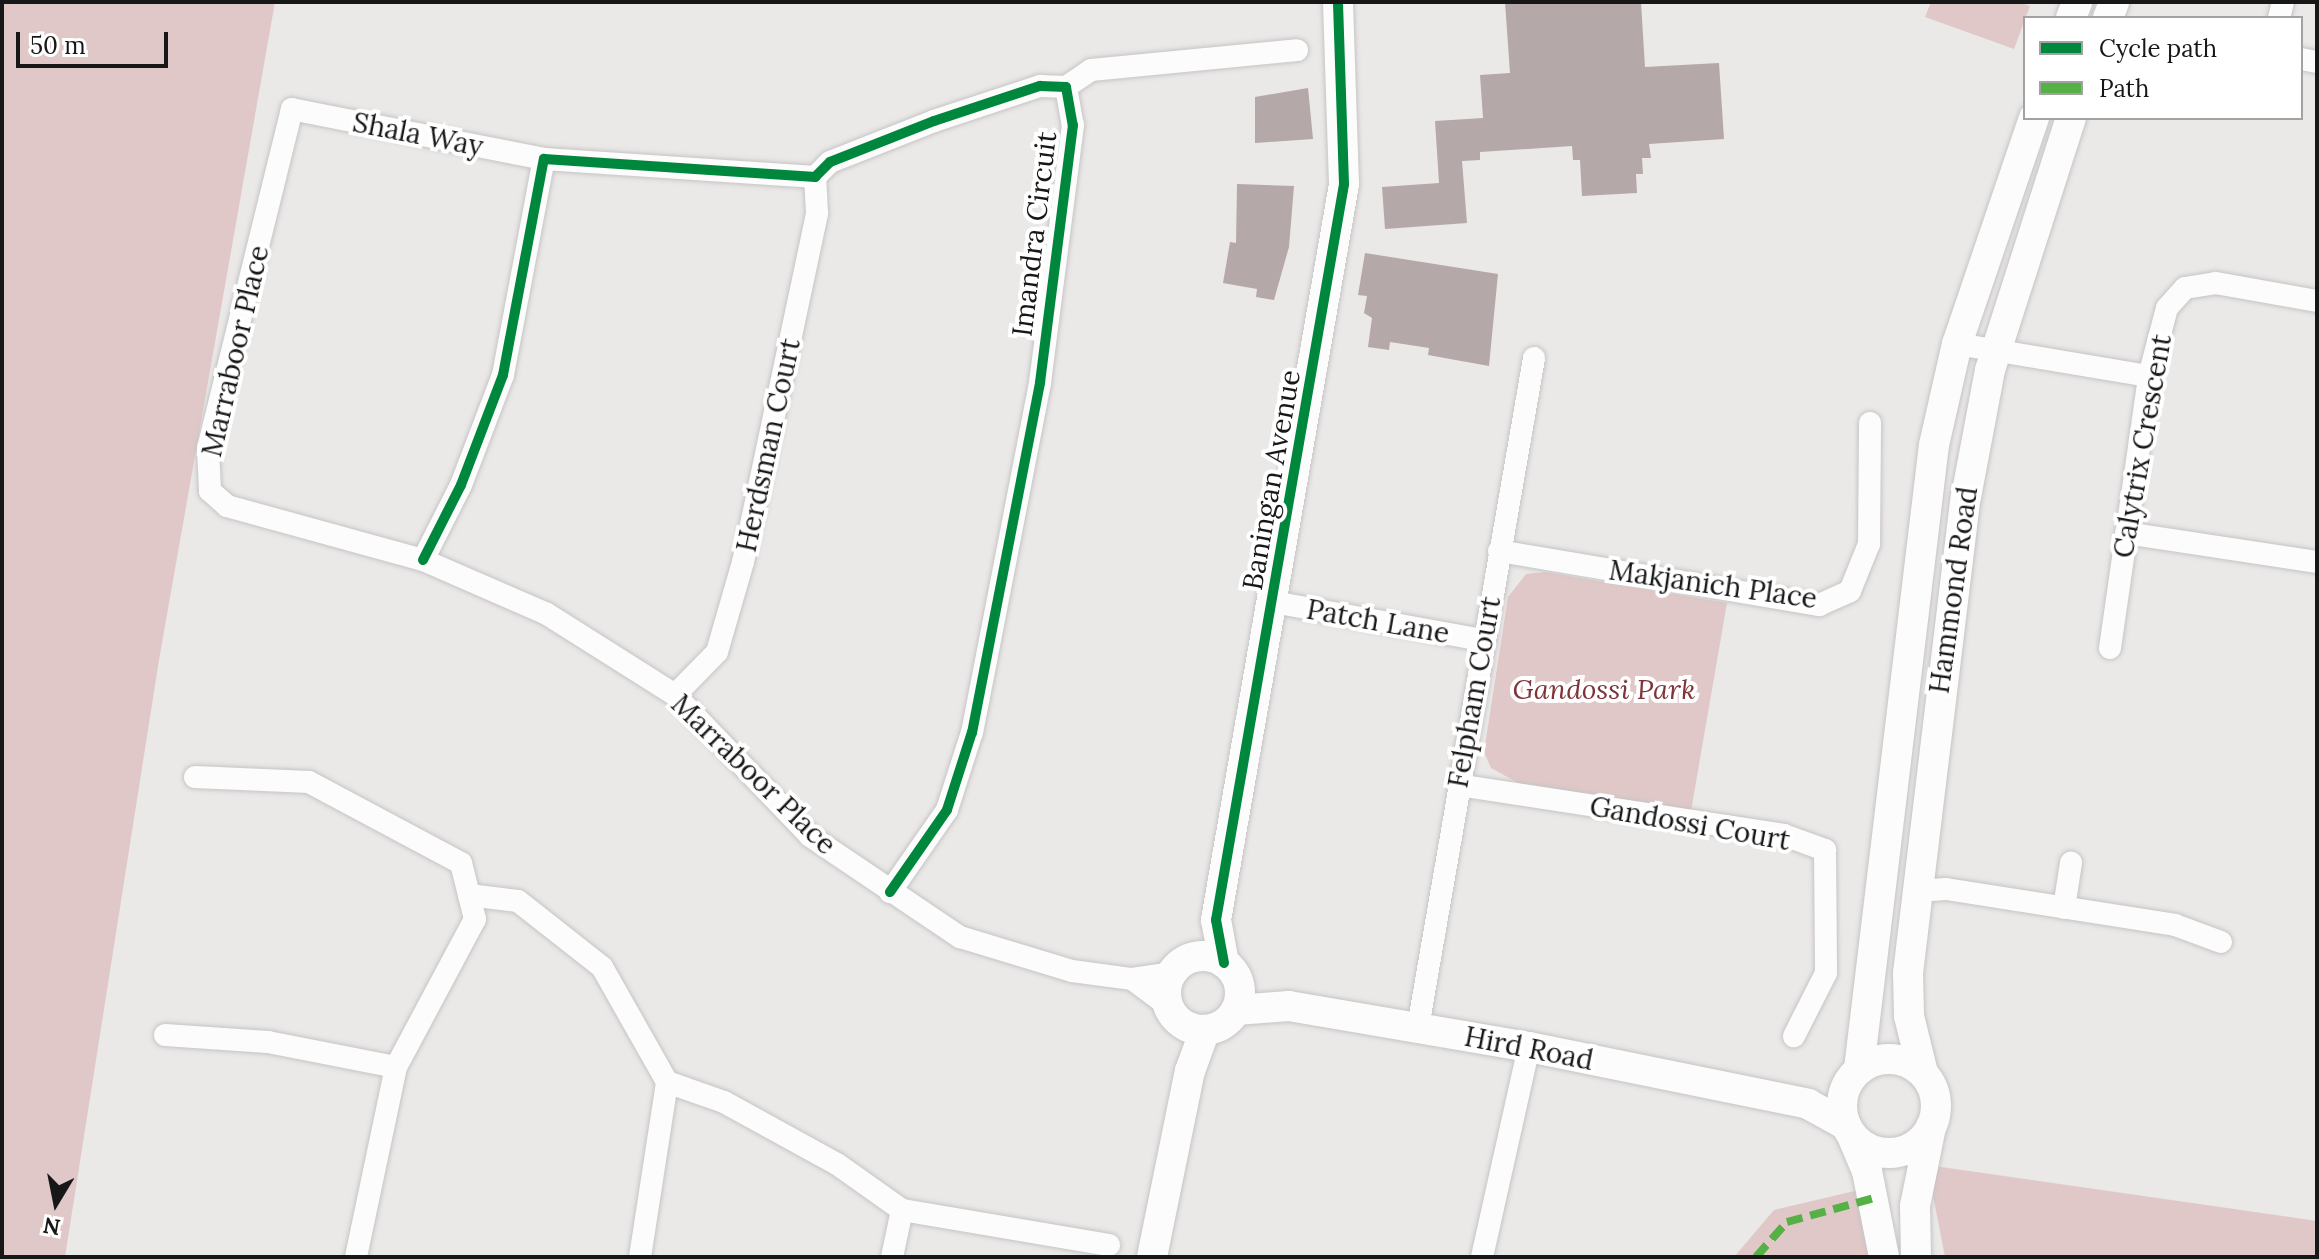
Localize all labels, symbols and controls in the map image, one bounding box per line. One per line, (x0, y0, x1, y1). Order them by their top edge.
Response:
scale bar (20, 16, 172, 66)
legend (2023, 16, 2303, 120)
text: 50 m (30, 30, 86, 61)
text: Cycle path (2099, 33, 2217, 64)
text: Path (2099, 73, 2149, 104)
street label: Shala Way (350, 105, 486, 163)
street label: Imandra Circuit (1005, 130, 1063, 338)
street label: Marraboor Place (194, 242, 276, 460)
street label: Calytrix Crescent (2106, 332, 2178, 560)
street label: Herdsman Court (729, 335, 807, 555)
street label: Baningan Avenue (1235, 367, 1307, 593)
street label: Hammond Road (1922, 484, 1984, 696)
street label: Makjanich Place (1607, 553, 1819, 615)
street label: Patch Lane (1304, 592, 1452, 650)
street label: Felpham Court (1441, 594, 1507, 790)
park label: Gandossi Park (1513, 672, 1695, 706)
street label: Marraboor Place (665, 687, 843, 861)
street label: Gandossi Court (1587, 789, 1793, 857)
street label: Hird Road (1462, 1019, 1596, 1077)
north arrow (16, 1163, 96, 1243)
text: N (41, 1211, 63, 1242)

